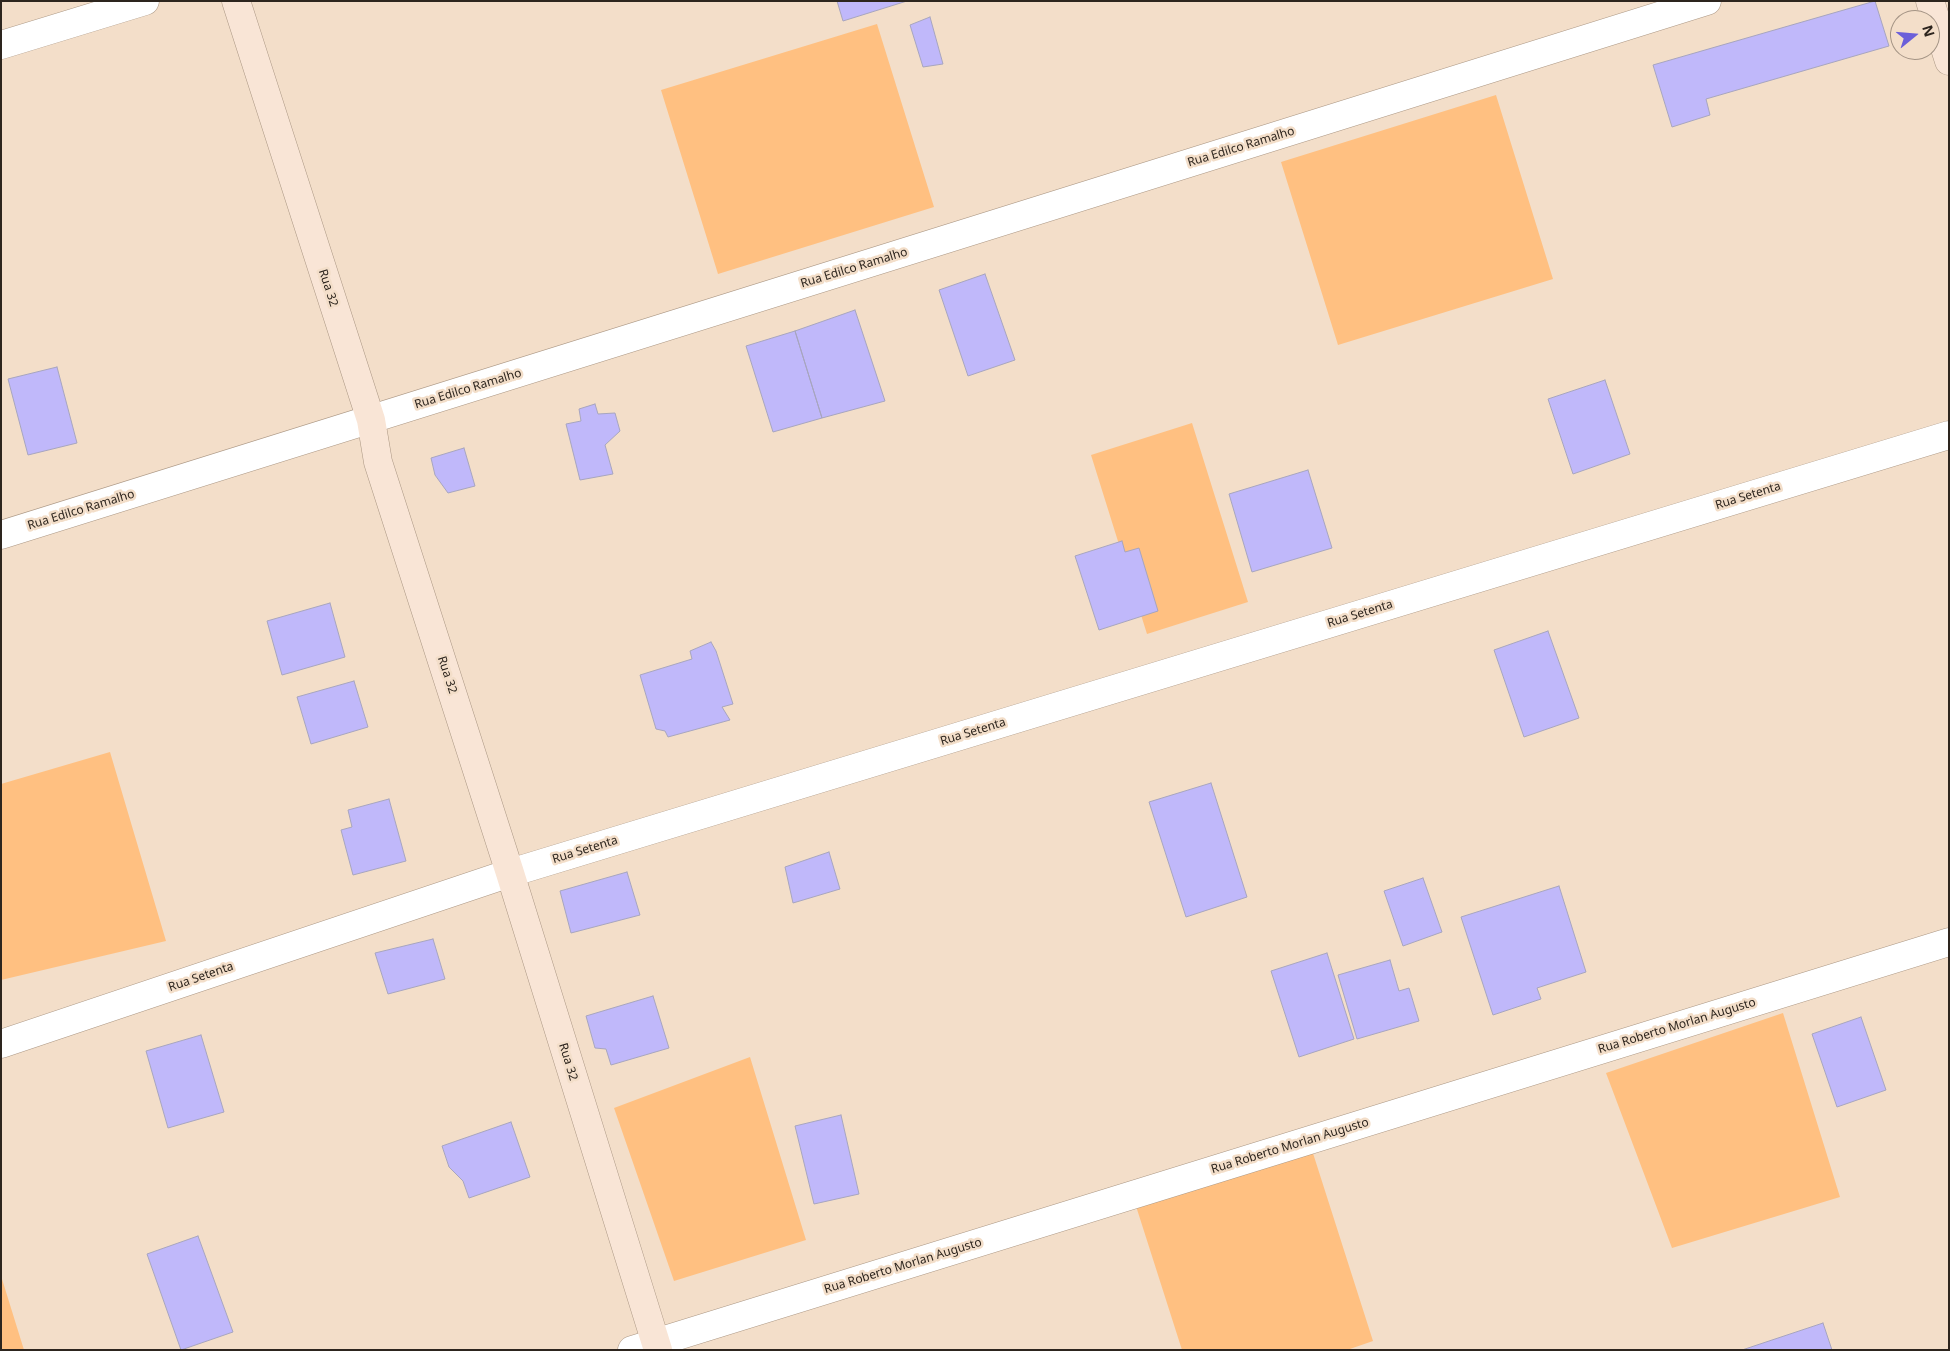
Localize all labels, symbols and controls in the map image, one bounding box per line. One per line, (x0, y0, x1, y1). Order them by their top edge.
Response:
north arrow (1890, 10, 1940, 60)
text: N (1918, 23, 1940, 39)
street label: Rua Edilco Ramalho (1186, 124, 1296, 170)
street label: Rua Edilco Ramalho (799, 245, 909, 291)
street label: Rua 32 (315, 267, 341, 309)
street label: Rua Edilco Ramalho (413, 366, 523, 412)
street label: Rua Setenta (1714, 479, 1782, 513)
street label: Rua Edilco Ramalho (26, 487, 136, 533)
street label: Rua Setenta (1326, 597, 1394, 631)
street label: Rua 32 (434, 654, 460, 696)
street label: Rua Setenta (939, 715, 1007, 749)
street label: Rua Setenta (551, 833, 619, 867)
street label: Rua Setenta (167, 959, 235, 995)
street label: Rua Roberto Morlan Augusto (1596, 995, 1758, 1057)
street label: Rua 32 (555, 1042, 581, 1082)
street label: Rua Roberto Morlan Augusto (1209, 1115, 1371, 1177)
street label: Rua Roberto Morlan Augusto (822, 1235, 984, 1297)

